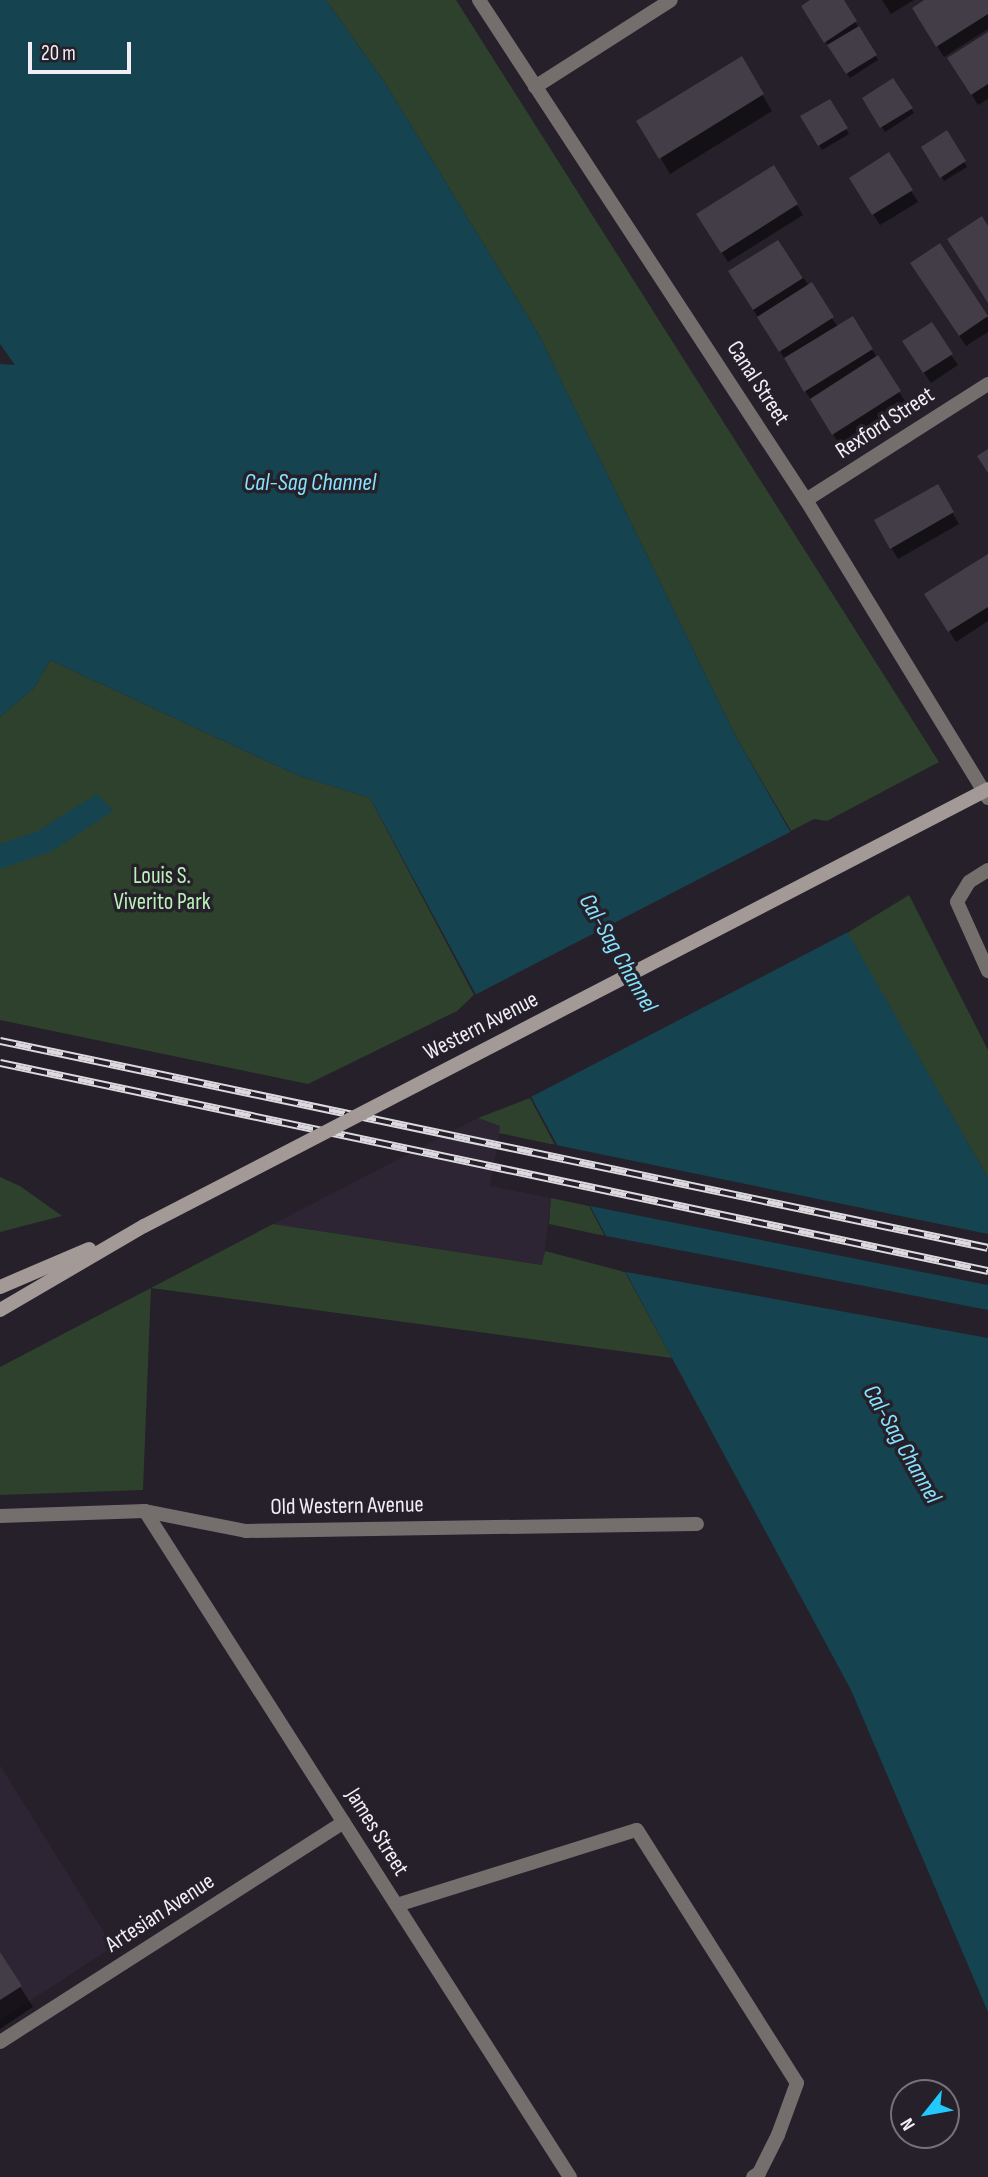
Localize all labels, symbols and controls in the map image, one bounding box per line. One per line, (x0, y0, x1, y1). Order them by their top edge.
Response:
scale bar (32, 28, 135, 72)
text: 20 m (41, 41, 76, 66)
street label: Canal Street (721, 336, 795, 430)
street label: Rexford Street (831, 381, 939, 465)
water label: Cal-Sag Channel (244, 469, 376, 497)
park label: Louis S. Viverito Park (113, 862, 211, 916)
water label: Cal-Sag Channel (573, 889, 663, 1017)
street label: Western Avenue (419, 985, 543, 1067)
water label: Cal-Sag Channel (857, 1380, 947, 1508)
street label: Old Western Avenue (270, 1491, 424, 1521)
street label: James Street (339, 1783, 415, 1881)
street label: Artesian Avenue (100, 1868, 220, 1958)
north arrow (890, 2079, 960, 2149)
text: N (896, 2114, 921, 2134)

